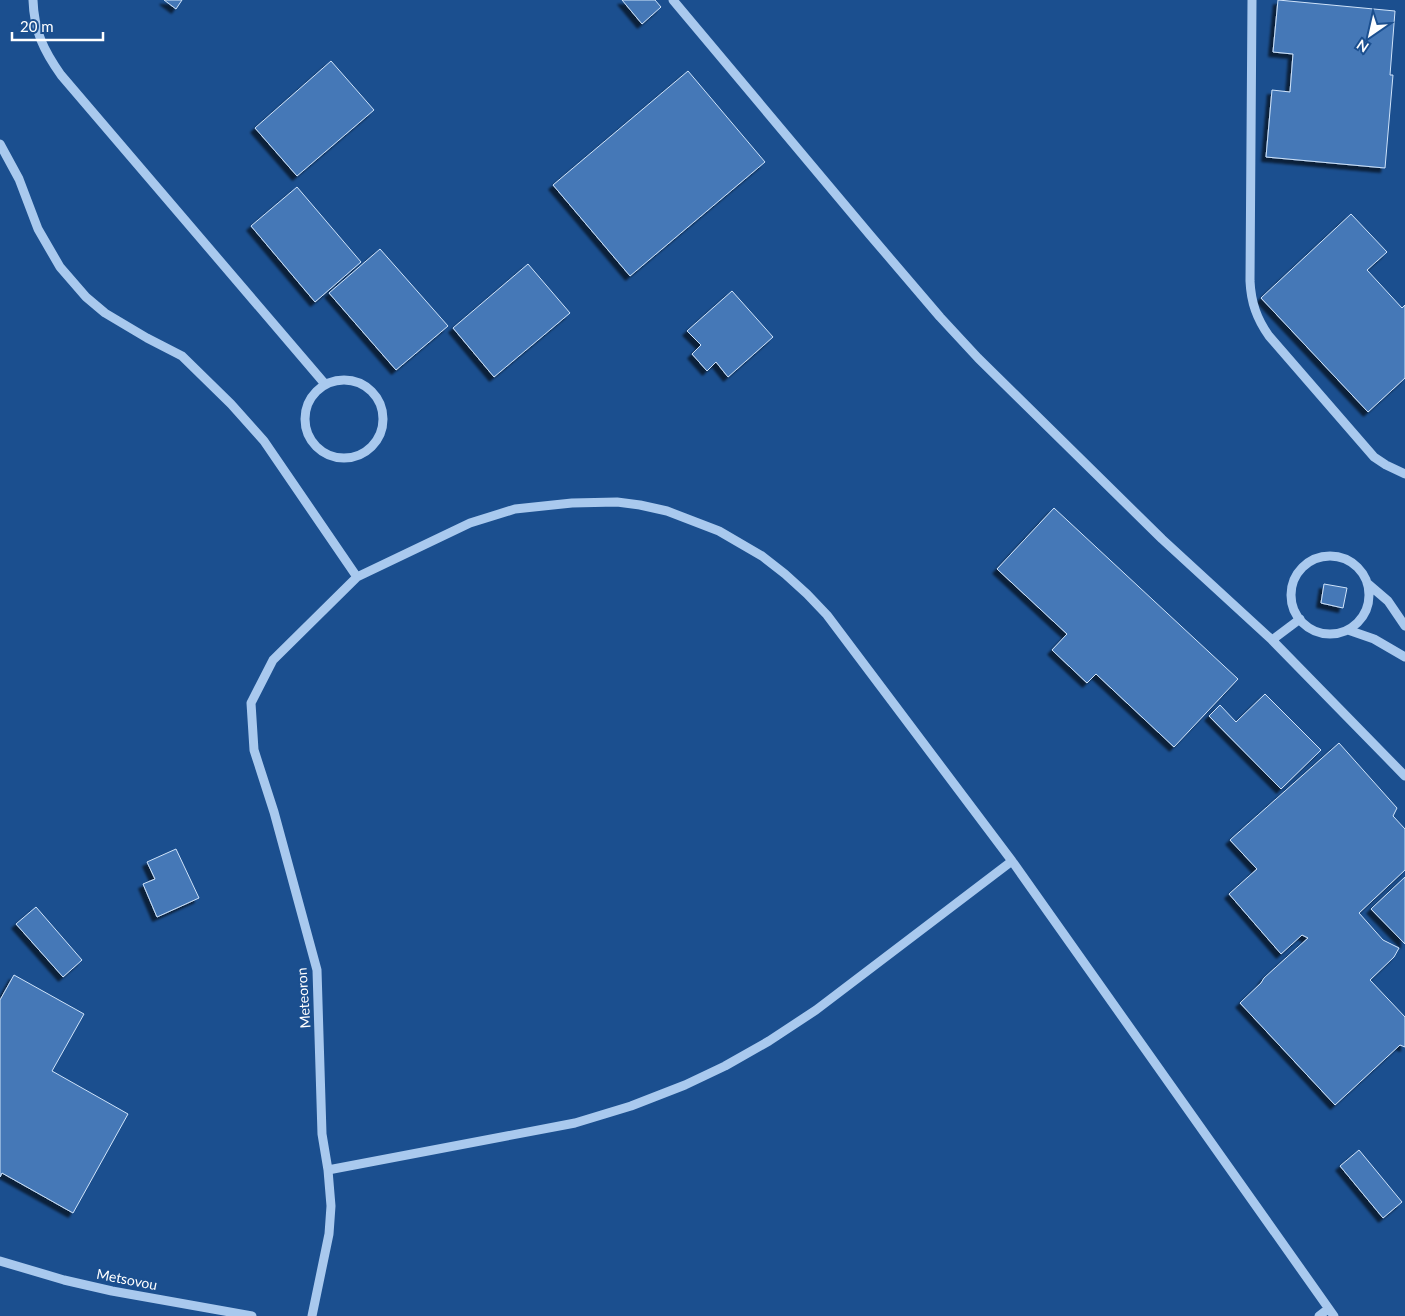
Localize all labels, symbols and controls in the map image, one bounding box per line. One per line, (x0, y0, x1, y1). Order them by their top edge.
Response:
scale bar (12, 10, 104, 42)
north arrow (1345, 10, 1395, 60)
text: 20 m (20, 17, 54, 35)
text: N (1353, 36, 1372, 56)
street label: Meteoron (292, 967, 314, 1029)
street label: Metsovou (95, 1265, 159, 1293)

